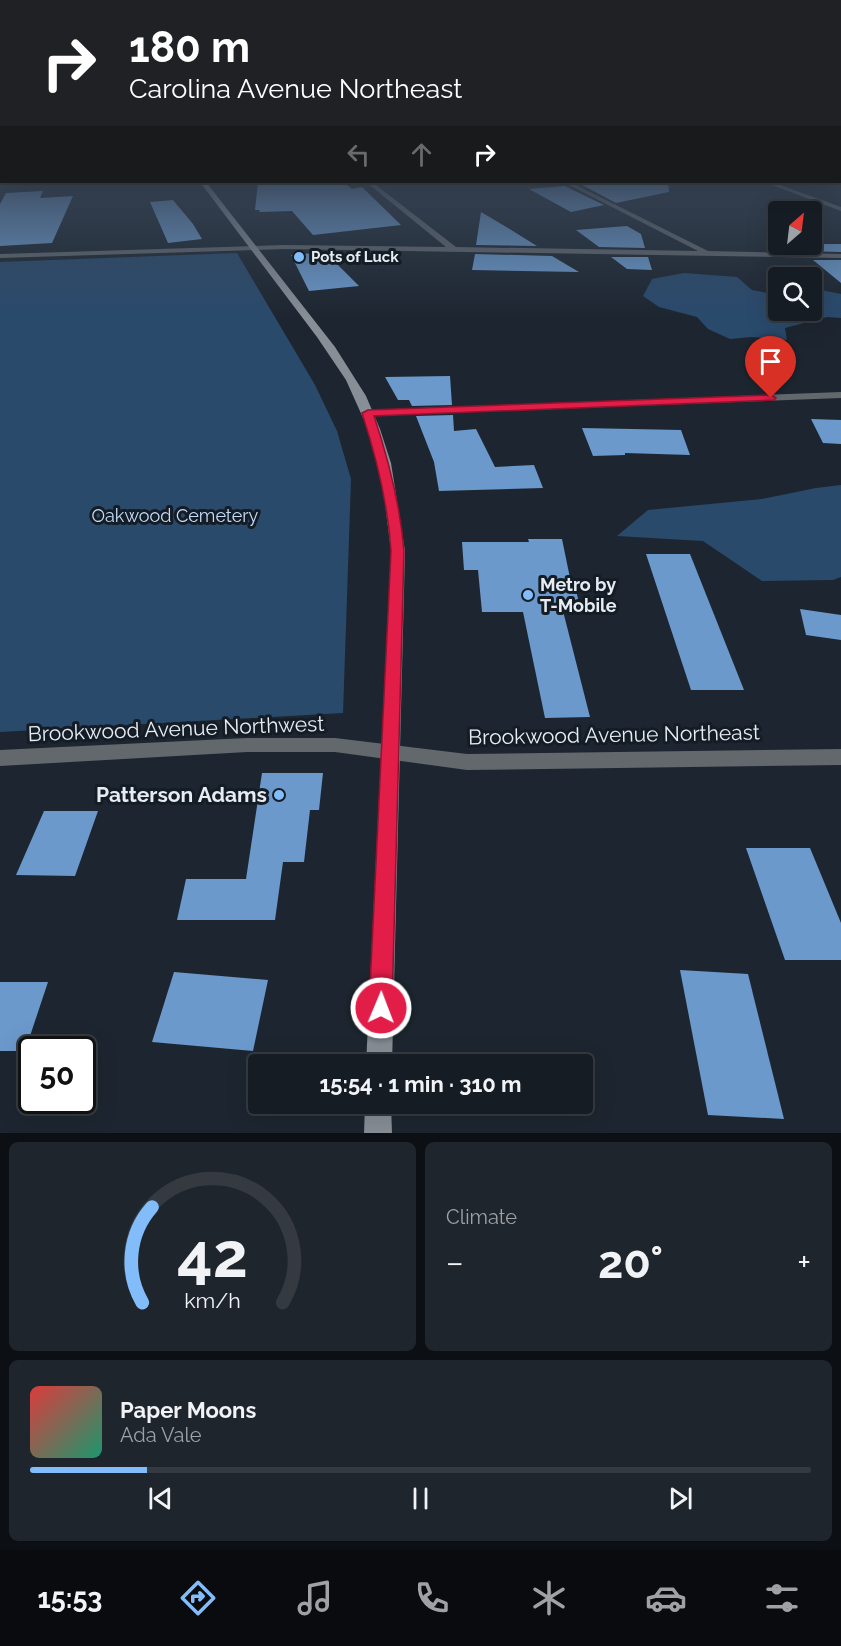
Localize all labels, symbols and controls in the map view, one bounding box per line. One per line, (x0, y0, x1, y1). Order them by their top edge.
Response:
text: 180 m (129, 23, 250, 72)
icon: right (30, 24, 108, 102)
text: Carolina Avenue Northeast (129, 73, 462, 104)
icon: left (342, 138, 375, 171)
icon: ahead (405, 138, 438, 171)
icon: right (468, 138, 501, 171)
north arrow (768, 201, 822, 255)
map controls (768, 201, 822, 321)
place label: Pots of Luck (311, 248, 399, 266)
marker: Pots of Luck (292, 250, 306, 264)
button: search (768, 267, 822, 321)
pin (745, 336, 796, 398)
icon: arrive (754, 345, 787, 378)
park label: Oakwood Cemetery (92, 505, 259, 526)
place label: Metro by T-Mobile (540, 574, 617, 616)
marker: Metro by T-Mobile (521, 588, 535, 602)
street label: Brookwood Avenue Northwest (27, 711, 325, 746)
street label: Brookwood Avenue Northeast (468, 719, 760, 750)
place label: Patterson Adams (96, 782, 267, 807)
marker: Patterson Adams (272, 788, 286, 802)
position arrow (349, 976, 413, 1040)
speed limit sign: 50 (18, 1036, 96, 1114)
text: 15:54 · 1 min · 310 m (319, 1071, 522, 1097)
text: Climate (446, 1205, 517, 1229)
text: 42 (177, 1218, 248, 1292)
text: 20° (598, 1236, 663, 1289)
text: − (446, 1243, 464, 1282)
text: + (797, 1243, 811, 1282)
text: km/h (184, 1289, 241, 1314)
text: Paper Moons (120, 1397, 256, 1423)
text: Ada Vale (120, 1423, 202, 1447)
icon: previous (144, 1482, 177, 1515)
icon: pause (404, 1482, 437, 1515)
icon: next (664, 1482, 697, 1515)
icon: directions (177, 1577, 219, 1619)
icon: music (294, 1577, 336, 1619)
icon: phone (411, 1577, 453, 1619)
icon: climate (528, 1577, 570, 1619)
icon: car (645, 1577, 687, 1619)
icon: filters (761, 1577, 803, 1619)
text: 15:53 (37, 1583, 102, 1614)

